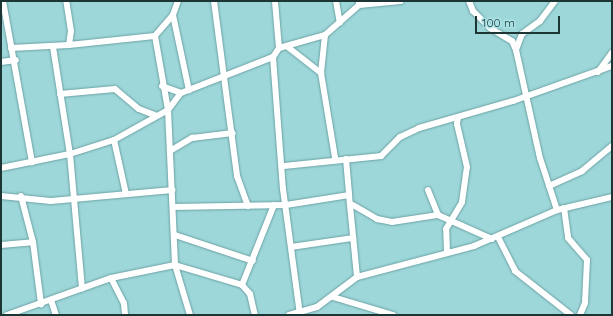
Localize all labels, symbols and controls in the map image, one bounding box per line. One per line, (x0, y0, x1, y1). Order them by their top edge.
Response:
scale bar (477, 8, 562, 34)
text: 100 m (482, 15, 515, 30)

